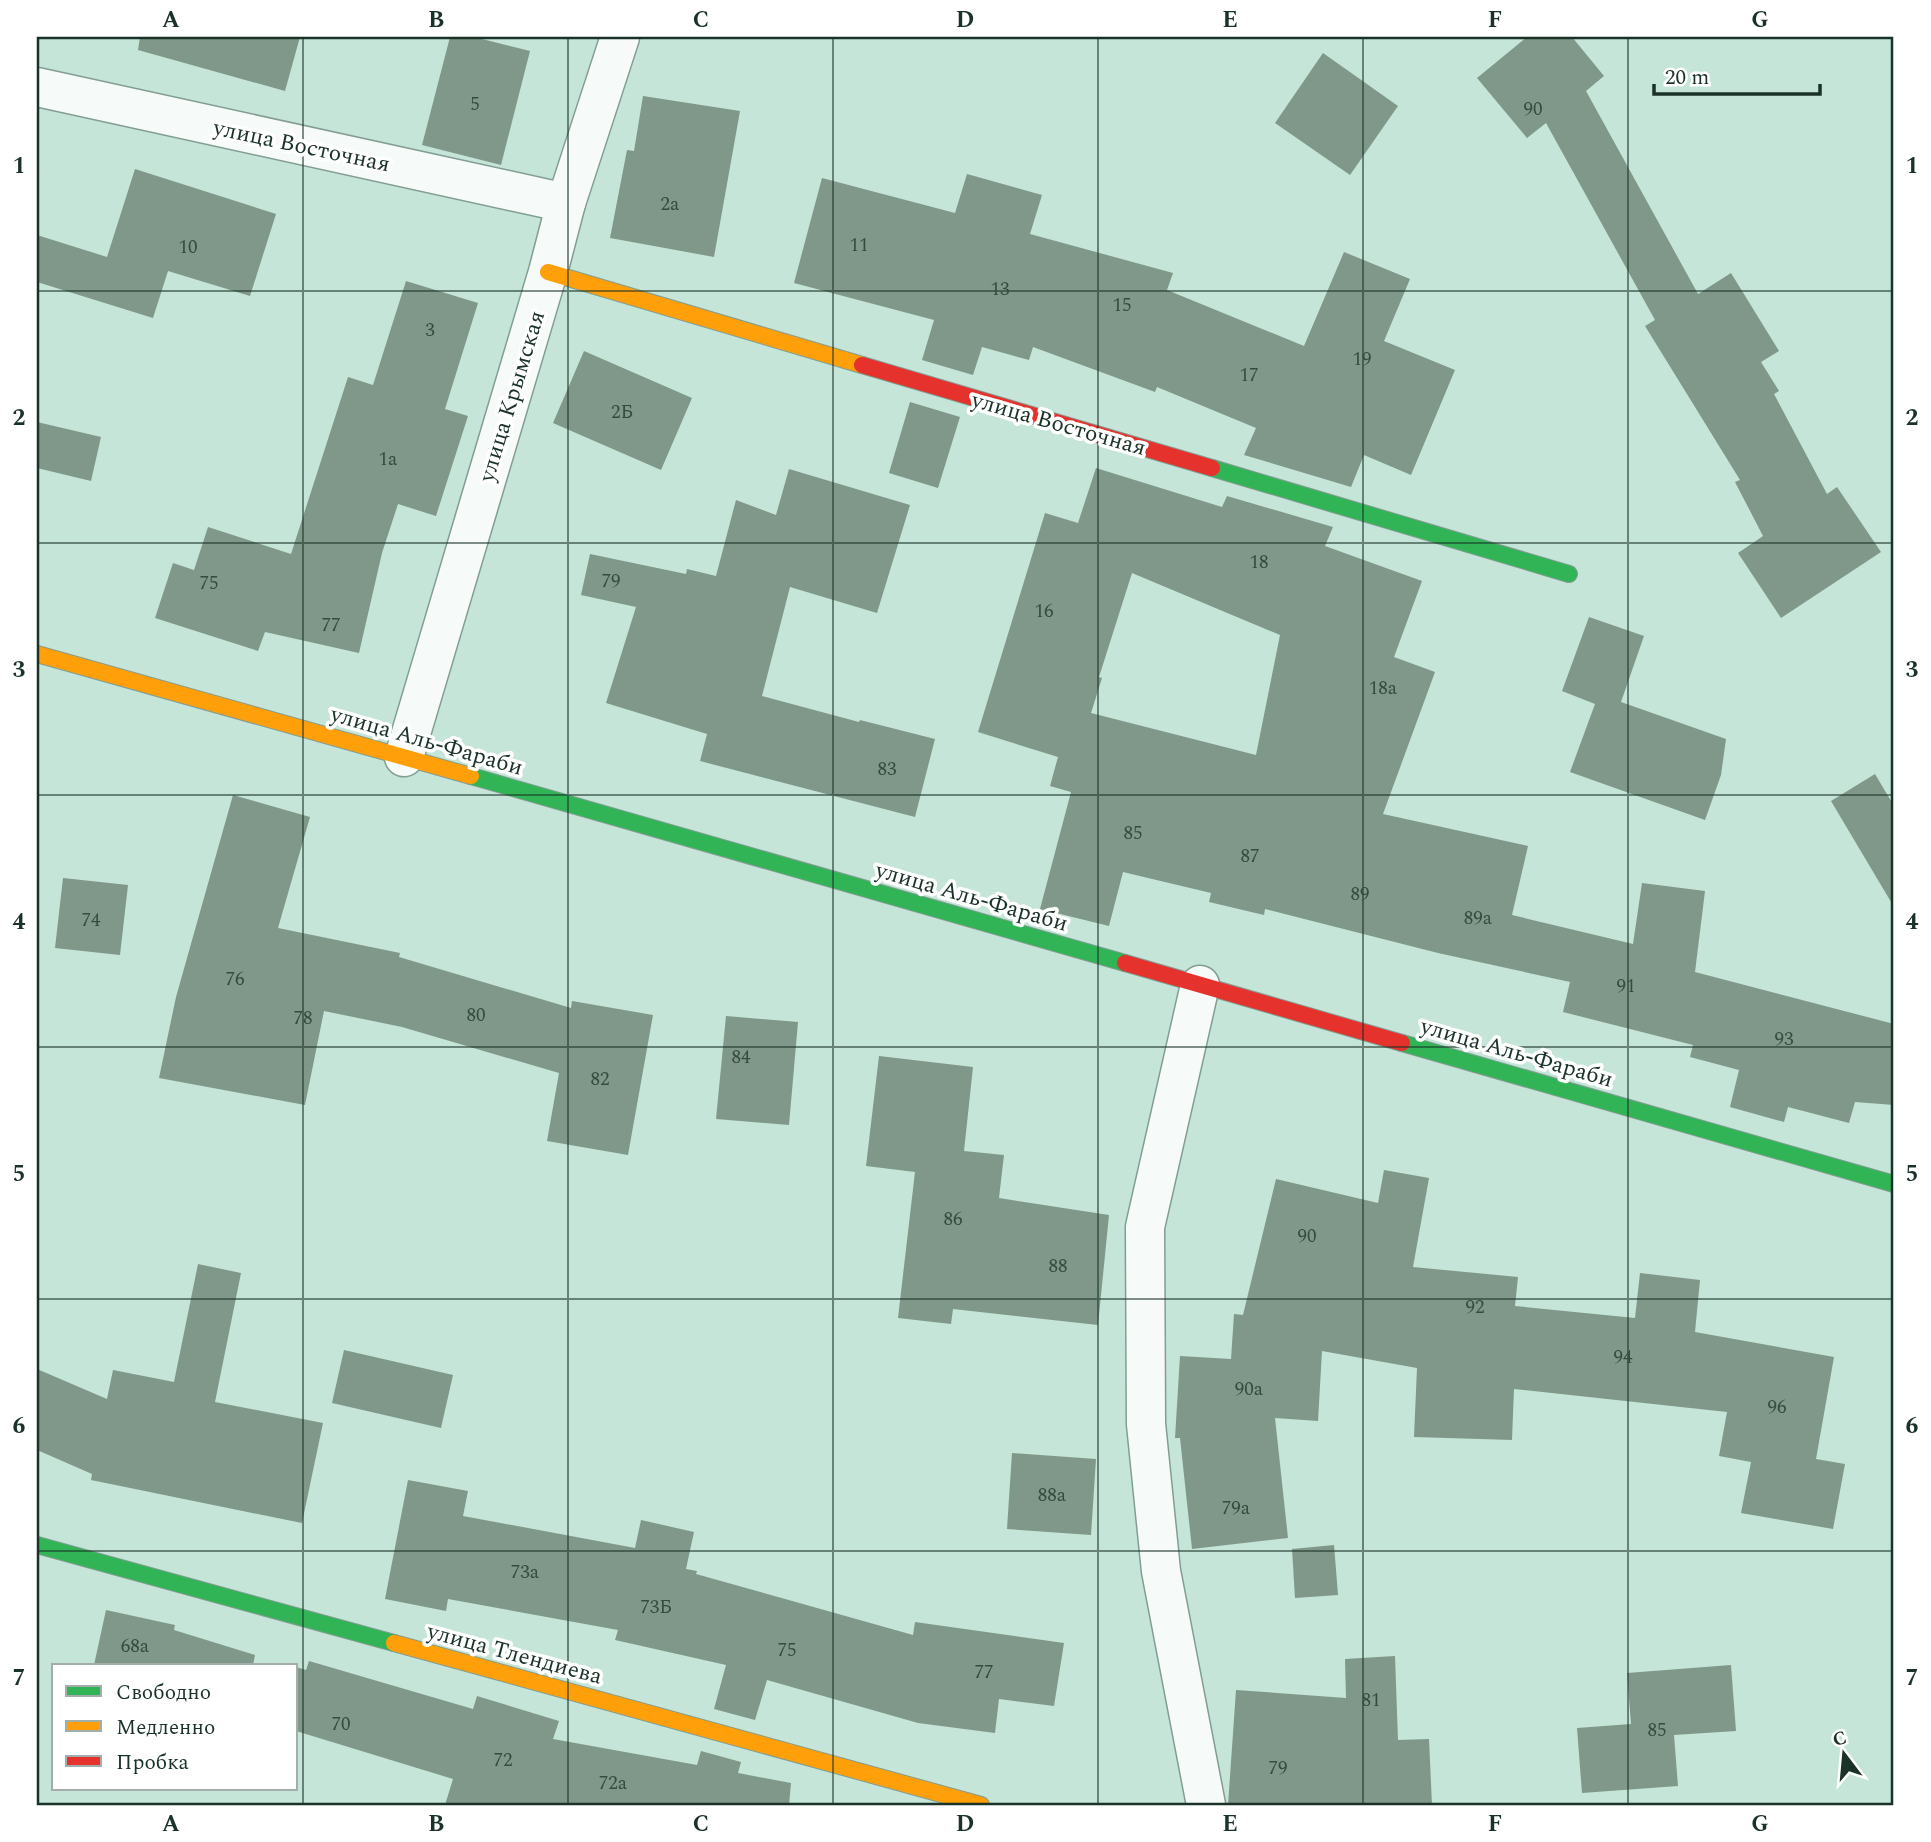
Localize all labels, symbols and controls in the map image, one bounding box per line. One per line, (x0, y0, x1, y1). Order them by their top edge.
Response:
text: A (162, 3, 180, 38)
text: B (428, 3, 444, 38)
text: C (693, 3, 709, 38)
text: D (956, 3, 974, 38)
text: E (1222, 3, 1238, 38)
text: F (1488, 3, 1502, 38)
text: G (1751, 3, 1769, 38)
scale bar (1654, 52, 1821, 96)
text: 20 m (1665, 62, 1709, 94)
house number: 5 (470, 90, 480, 119)
house number: 90 (1523, 95, 1543, 124)
street label: улица Восточная (209, 110, 393, 182)
text: 1 (13, 149, 25, 184)
text: 1 (1906, 149, 1918, 184)
house number: 2а (661, 190, 680, 219)
house number: 11 (849, 231, 869, 260)
house number: 10 (178, 233, 198, 262)
house number: 13 (990, 275, 1010, 304)
house number: 15 (1112, 291, 1132, 320)
street label: улица Крымская (469, 306, 555, 487)
house number: 3 (425, 316, 435, 345)
house number: 19 (1352, 345, 1372, 374)
house number: 17 (1239, 361, 1259, 390)
street label: улица Восточная (966, 383, 1150, 466)
house number: 2Б (611, 398, 633, 427)
text: 2 (13, 401, 26, 436)
text: 2 (1906, 401, 1919, 436)
house number: 1а (379, 445, 398, 474)
house number: 18 (1249, 548, 1269, 577)
house number: 79 (601, 567, 621, 596)
house number: 75 (199, 569, 219, 598)
house number: 16 (1034, 597, 1054, 626)
house number: 77 (321, 611, 341, 640)
text: 3 (13, 653, 26, 688)
text: 3 (1906, 653, 1919, 688)
house number: 18а (1369, 674, 1398, 703)
street label: улица Аль-Фараби (325, 697, 527, 786)
house number: 83 (877, 755, 897, 784)
house number: 85 (1123, 819, 1143, 848)
house number: 87 (1240, 842, 1260, 871)
street label: улица Аль-Фараби (870, 853, 1072, 942)
house number: 89 (1350, 880, 1370, 909)
house number: 89а (1464, 904, 1493, 933)
text: 4 (13, 905, 26, 940)
text: 4 (1906, 905, 1919, 940)
house number: 74 (81, 906, 101, 935)
house number: 76 (225, 965, 245, 994)
house number: 91 (1616, 972, 1636, 1001)
house number: 80 (466, 1001, 486, 1030)
house number: 78 (293, 1004, 313, 1033)
street label: улица Аль-Фараби (1415, 1009, 1617, 1098)
house number: 93 (1774, 1025, 1794, 1054)
house number: 84 (731, 1043, 751, 1072)
house number: 82 (590, 1065, 610, 1094)
text: 5 (13, 1157, 25, 1192)
text: 5 (1906, 1157, 1918, 1192)
house number: 86 (943, 1205, 963, 1234)
house number: 90 (1297, 1222, 1317, 1251)
house number: 88 (1048, 1252, 1068, 1281)
house number: 92 (1465, 1293, 1485, 1322)
house number: 94 (1613, 1343, 1633, 1372)
house number: 90а (1235, 1375, 1264, 1404)
house number: 96 (1767, 1393, 1787, 1422)
text: 6 (13, 1409, 26, 1444)
text: 6 (1906, 1409, 1919, 1444)
house number: 88а (1038, 1481, 1067, 1510)
house number: 79а (1222, 1494, 1251, 1523)
house number: 73а (511, 1558, 540, 1587)
house number: 73Б (640, 1593, 672, 1622)
street label: улица Тлендиева (422, 1614, 606, 1695)
house number: 68а (121, 1632, 150, 1661)
house number: 75 (777, 1636, 797, 1665)
house number: 77 (974, 1658, 994, 1687)
text: 7 (13, 1661, 25, 1696)
text: 7 (1906, 1661, 1918, 1696)
legend (52, 1664, 298, 1790)
text: Свободно (116, 1677, 211, 1709)
house number: 81 (1361, 1686, 1381, 1715)
house number: 70 (331, 1710, 351, 1739)
text: Медленно (116, 1712, 215, 1744)
house number: 85 (1647, 1716, 1667, 1745)
north arrow (1808, 1720, 1878, 1790)
text: С (1829, 1723, 1850, 1755)
house number: 72 (493, 1746, 513, 1775)
text: Пробка (116, 1747, 190, 1779)
house number: 79 (1268, 1754, 1288, 1783)
house number: 72а (599, 1769, 628, 1798)
text: A (162, 1807, 180, 1842)
text: B (428, 1807, 444, 1842)
text: C (693, 1807, 709, 1842)
text: D (956, 1807, 974, 1842)
text: E (1222, 1807, 1238, 1842)
text: F (1488, 1807, 1502, 1842)
text: G (1751, 1807, 1769, 1842)

